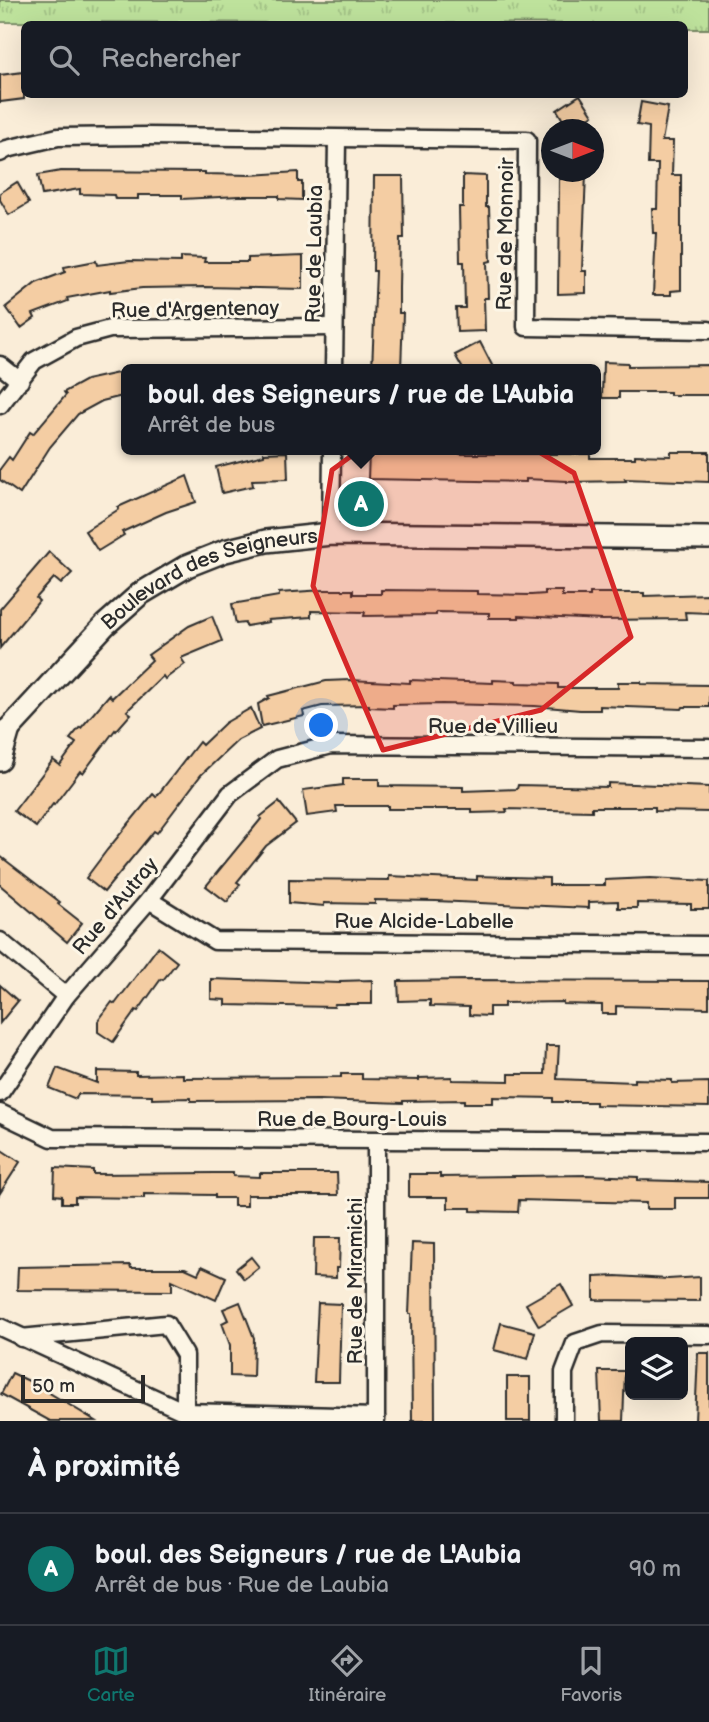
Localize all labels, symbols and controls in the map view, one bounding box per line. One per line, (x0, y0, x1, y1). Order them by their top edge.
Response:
search box (21, 21, 688, 98)
icon: search (45, 41, 83, 79)
text: Rechercher (101, 44, 240, 75)
north arrow (541, 119, 604, 182)
street label: Rue de Monnoir (492, 157, 519, 311)
street label: Rue de Laubia (301, 185, 328, 323)
street label: Rue d'Argentenay (111, 296, 280, 323)
popup (121, 364, 601, 455)
text: boul. des Seigneurs / rue de L'Aubia (148, 380, 574, 411)
text: Arrêt de bus (148, 411, 275, 439)
pin: A (338, 478, 384, 530)
street label: Boulevard des Seigneurs (96, 524, 319, 636)
your location (304, 708, 338, 742)
street label: Rue de Villieu (428, 714, 558, 739)
street label: Rue d'Autray (67, 852, 164, 960)
street label: Rue Alcide-Labelle (334, 909, 514, 934)
street label: Rue de Bourg-Louis (257, 1107, 447, 1132)
street label: Rue de Miramichi (343, 1198, 368, 1364)
map controls (625, 1337, 688, 1400)
button: layers (625, 1337, 688, 1400)
scale bar (21, 1372, 145, 1404)
text: 50 m (32, 1375, 75, 1398)
text: À proximité (28, 1449, 180, 1485)
text: boul. des Seigneurs / rue de L'Aubia (95, 1540, 521, 1571)
text: A (44, 1555, 58, 1583)
text: 90 m (629, 1555, 681, 1583)
text: Arrêt de bus · Rue de Laubia (95, 1571, 389, 1599)
tab: Carte (87, 1642, 135, 1707)
tab: Itinéraire (309, 1642, 386, 1707)
tab: Favoris (560, 1642, 622, 1707)

